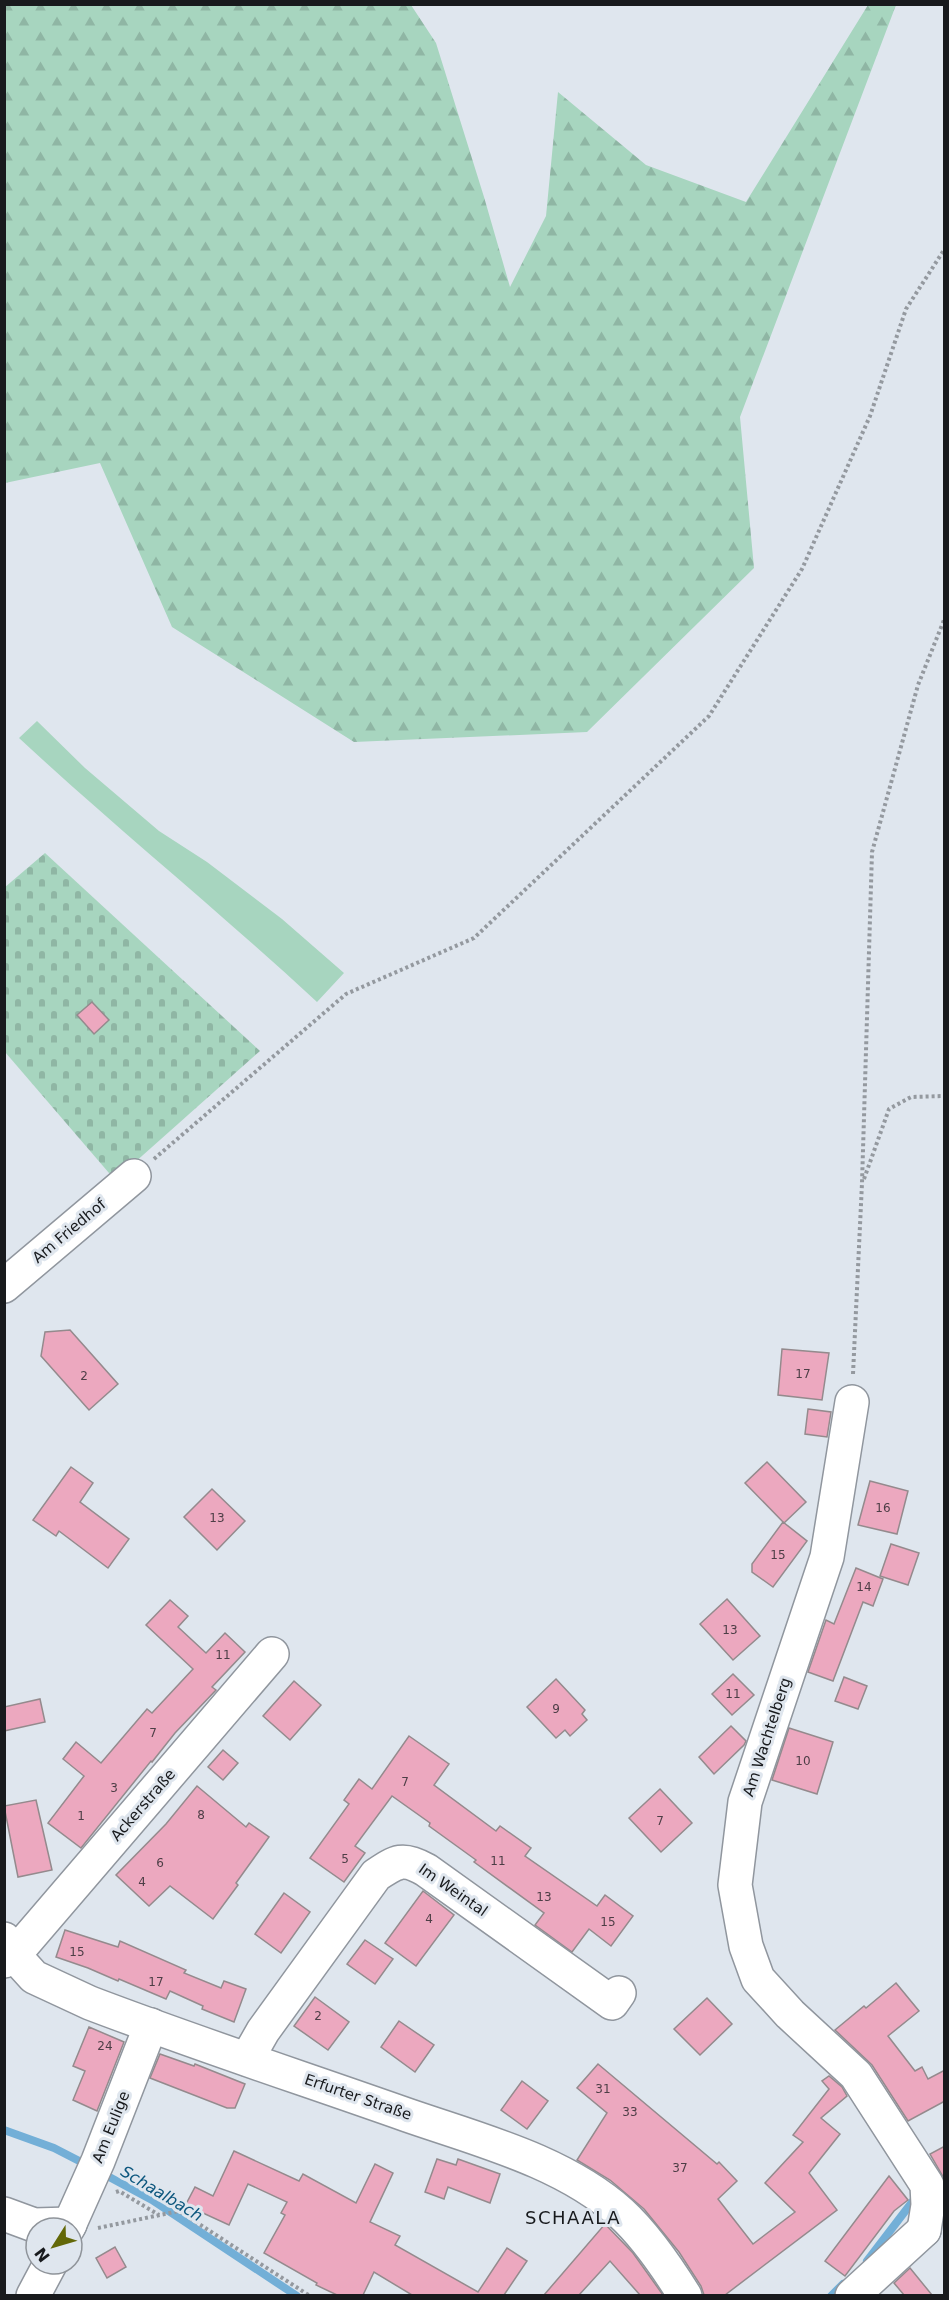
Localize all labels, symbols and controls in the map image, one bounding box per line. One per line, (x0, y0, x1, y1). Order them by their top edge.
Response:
street label: Am Friedhof (29, 1195, 110, 1267)
house number: 17 (795, 1367, 811, 1381)
house number: 2 (80, 1369, 88, 1383)
house number: 16 (875, 1501, 891, 1515)
house number: 13 (209, 1511, 225, 1525)
house number: 15 (770, 1548, 786, 1562)
house number: 14 (856, 1580, 872, 1594)
house number: 13 (722, 1623, 738, 1637)
house number: 11 (215, 1648, 231, 1662)
street label: Am Wachtelberg (739, 1675, 795, 1799)
house number: 11 (725, 1687, 741, 1701)
house number: 9 (552, 1702, 560, 1716)
house number: 7 (149, 1726, 157, 1740)
house number: 10 (795, 1754, 811, 1768)
street label: Ackerstraße (107, 1765, 179, 1845)
house number: 7 (401, 1775, 409, 1789)
house number: 3 (110, 1781, 118, 1795)
house number: 8 (197, 1808, 205, 1822)
house number: 1 (77, 1809, 85, 1823)
house number: 7 (656, 1814, 664, 1828)
house number: 5 (341, 1852, 349, 1866)
house number: 11 (490, 1854, 506, 1868)
house number: 6 (156, 1856, 164, 1870)
street label: Im Weintal (415, 1860, 491, 1920)
house number: 4 (138, 1875, 146, 1889)
house number: 13 (536, 1890, 552, 1904)
house number: 4 (425, 1912, 433, 1926)
house number: 15 (600, 1915, 616, 1929)
house number: 15 (69, 1945, 85, 1959)
house number: 17 (148, 1975, 164, 1989)
house number: 2 (314, 2009, 322, 2023)
house number: 24 (97, 2039, 113, 2053)
street label: Erfurter Straße (302, 2070, 414, 2124)
house number: 31 (595, 2082, 611, 2096)
street label: Am Eulige (88, 2089, 134, 2165)
house number: 33 (622, 2105, 638, 2119)
house number: 37 (672, 2161, 688, 2175)
water label: Schaalbach (117, 2162, 206, 2225)
district label: SCHAALA (525, 2207, 621, 2228)
north arrow (24, 2216, 84, 2276)
text: N (31, 2244, 54, 2266)

